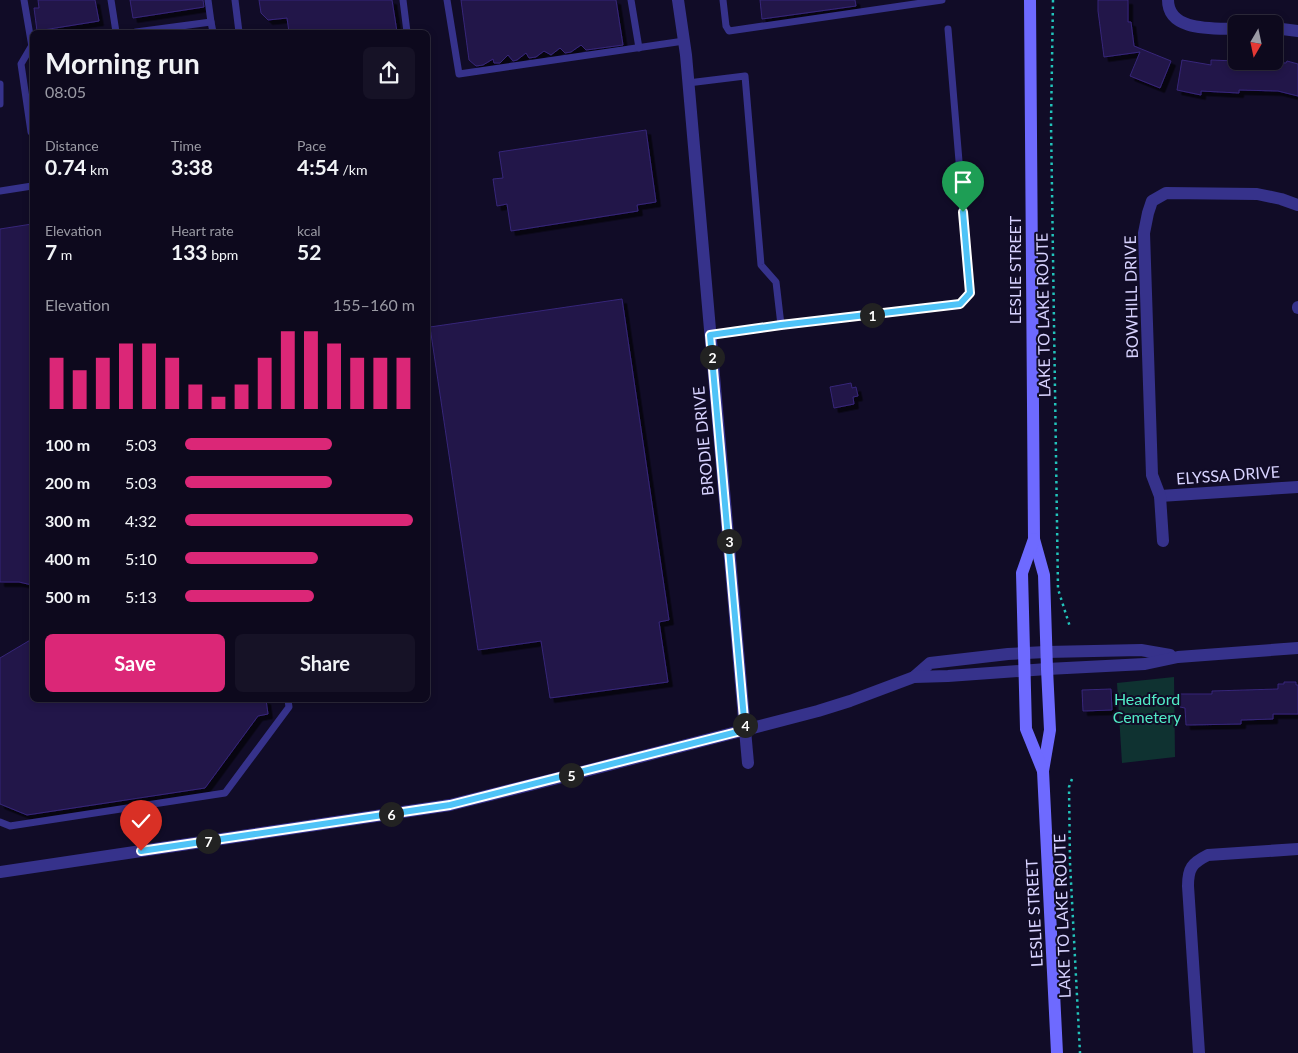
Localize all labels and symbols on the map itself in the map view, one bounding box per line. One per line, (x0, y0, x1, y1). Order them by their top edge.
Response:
north arrow (1228, 15, 1282, 70)
pin (942, 161, 984, 212)
street label: LESLIE STREET (1005, 215, 1024, 324)
street label: LAKE TO LAKE ROUTE (1032, 233, 1053, 397)
street label: BOWHILL DRIVE (1120, 235, 1141, 359)
pin: 1 (860, 302, 884, 328)
pin: 2 (700, 344, 724, 370)
street label: BRODIE DRIVE (688, 386, 717, 497)
street label: ELYSSA DRIVE (1175, 461, 1280, 488)
pin: 3 (716, 528, 742, 554)
park label: Headford Cemetery (1113, 689, 1182, 726)
pin: 4 (732, 712, 758, 738)
pin: 5 (558, 762, 584, 788)
pin (120, 800, 162, 851)
pin: 6 (378, 802, 404, 826)
pin: 7 (196, 828, 220, 854)
street label: LAKE TO LAKE ROUTE (1049, 833, 1074, 999)
street label: LESLIE STREET (1021, 858, 1046, 968)

